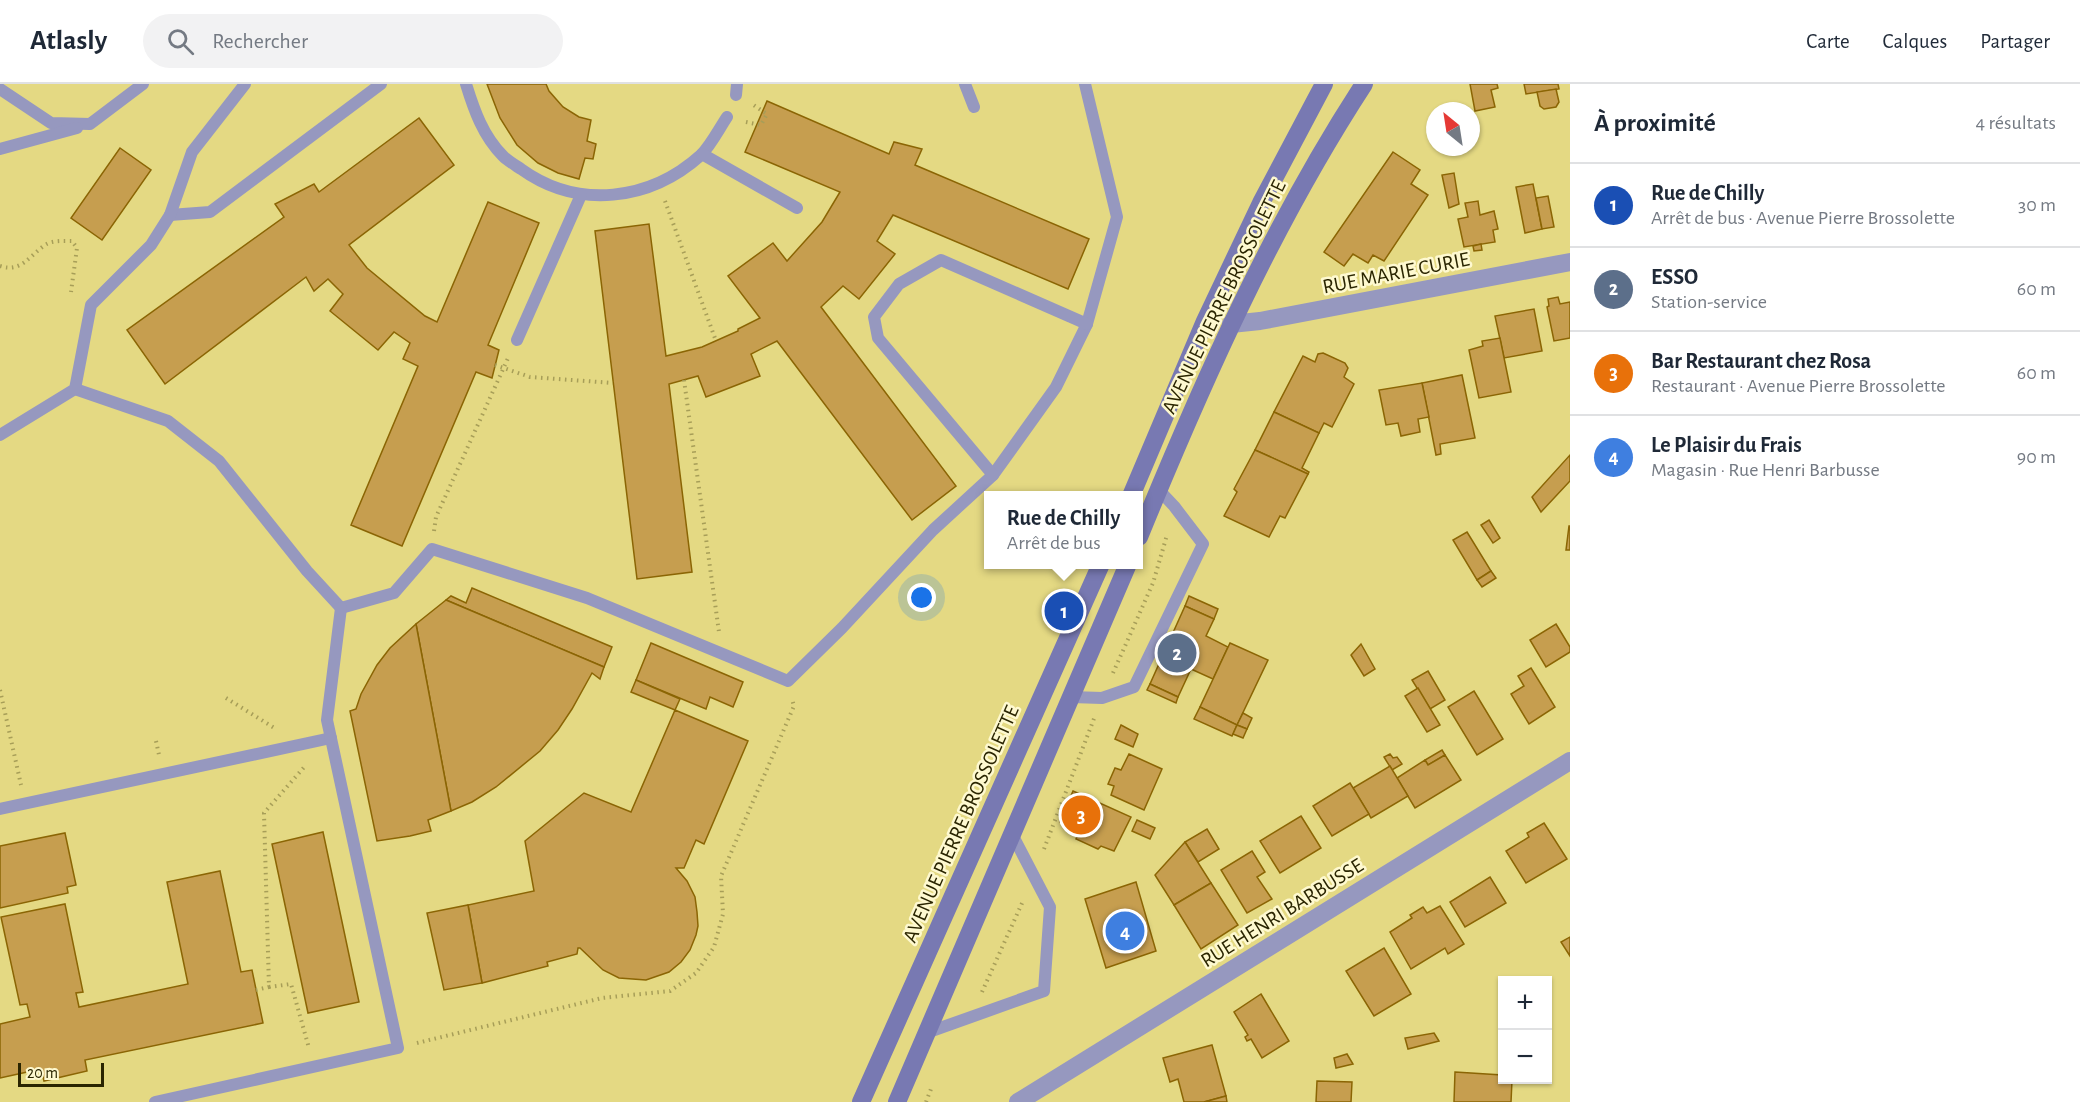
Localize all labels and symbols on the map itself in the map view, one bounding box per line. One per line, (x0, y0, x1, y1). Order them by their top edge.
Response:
north arrow (1426, 102, 1480, 156)
street label: AVENUE PIERRE BROSSOLETTE (1158, 177, 1290, 417)
street label: RUE MARIE CURIE (1321, 248, 1471, 298)
your location (907, 583, 936, 612)
pin: 1 (1044, 588, 1084, 634)
pin: 2 (1158, 630, 1196, 676)
street label: AVENUE PIERRE BROSSOLETTE (899, 702, 1023, 946)
pin: 3 (1062, 792, 1100, 838)
street label: RUE HENRI BARBUSSE (1197, 855, 1367, 971)
pin: 4 (1106, 908, 1144, 954)
scale bar (18, 1060, 104, 1088)

